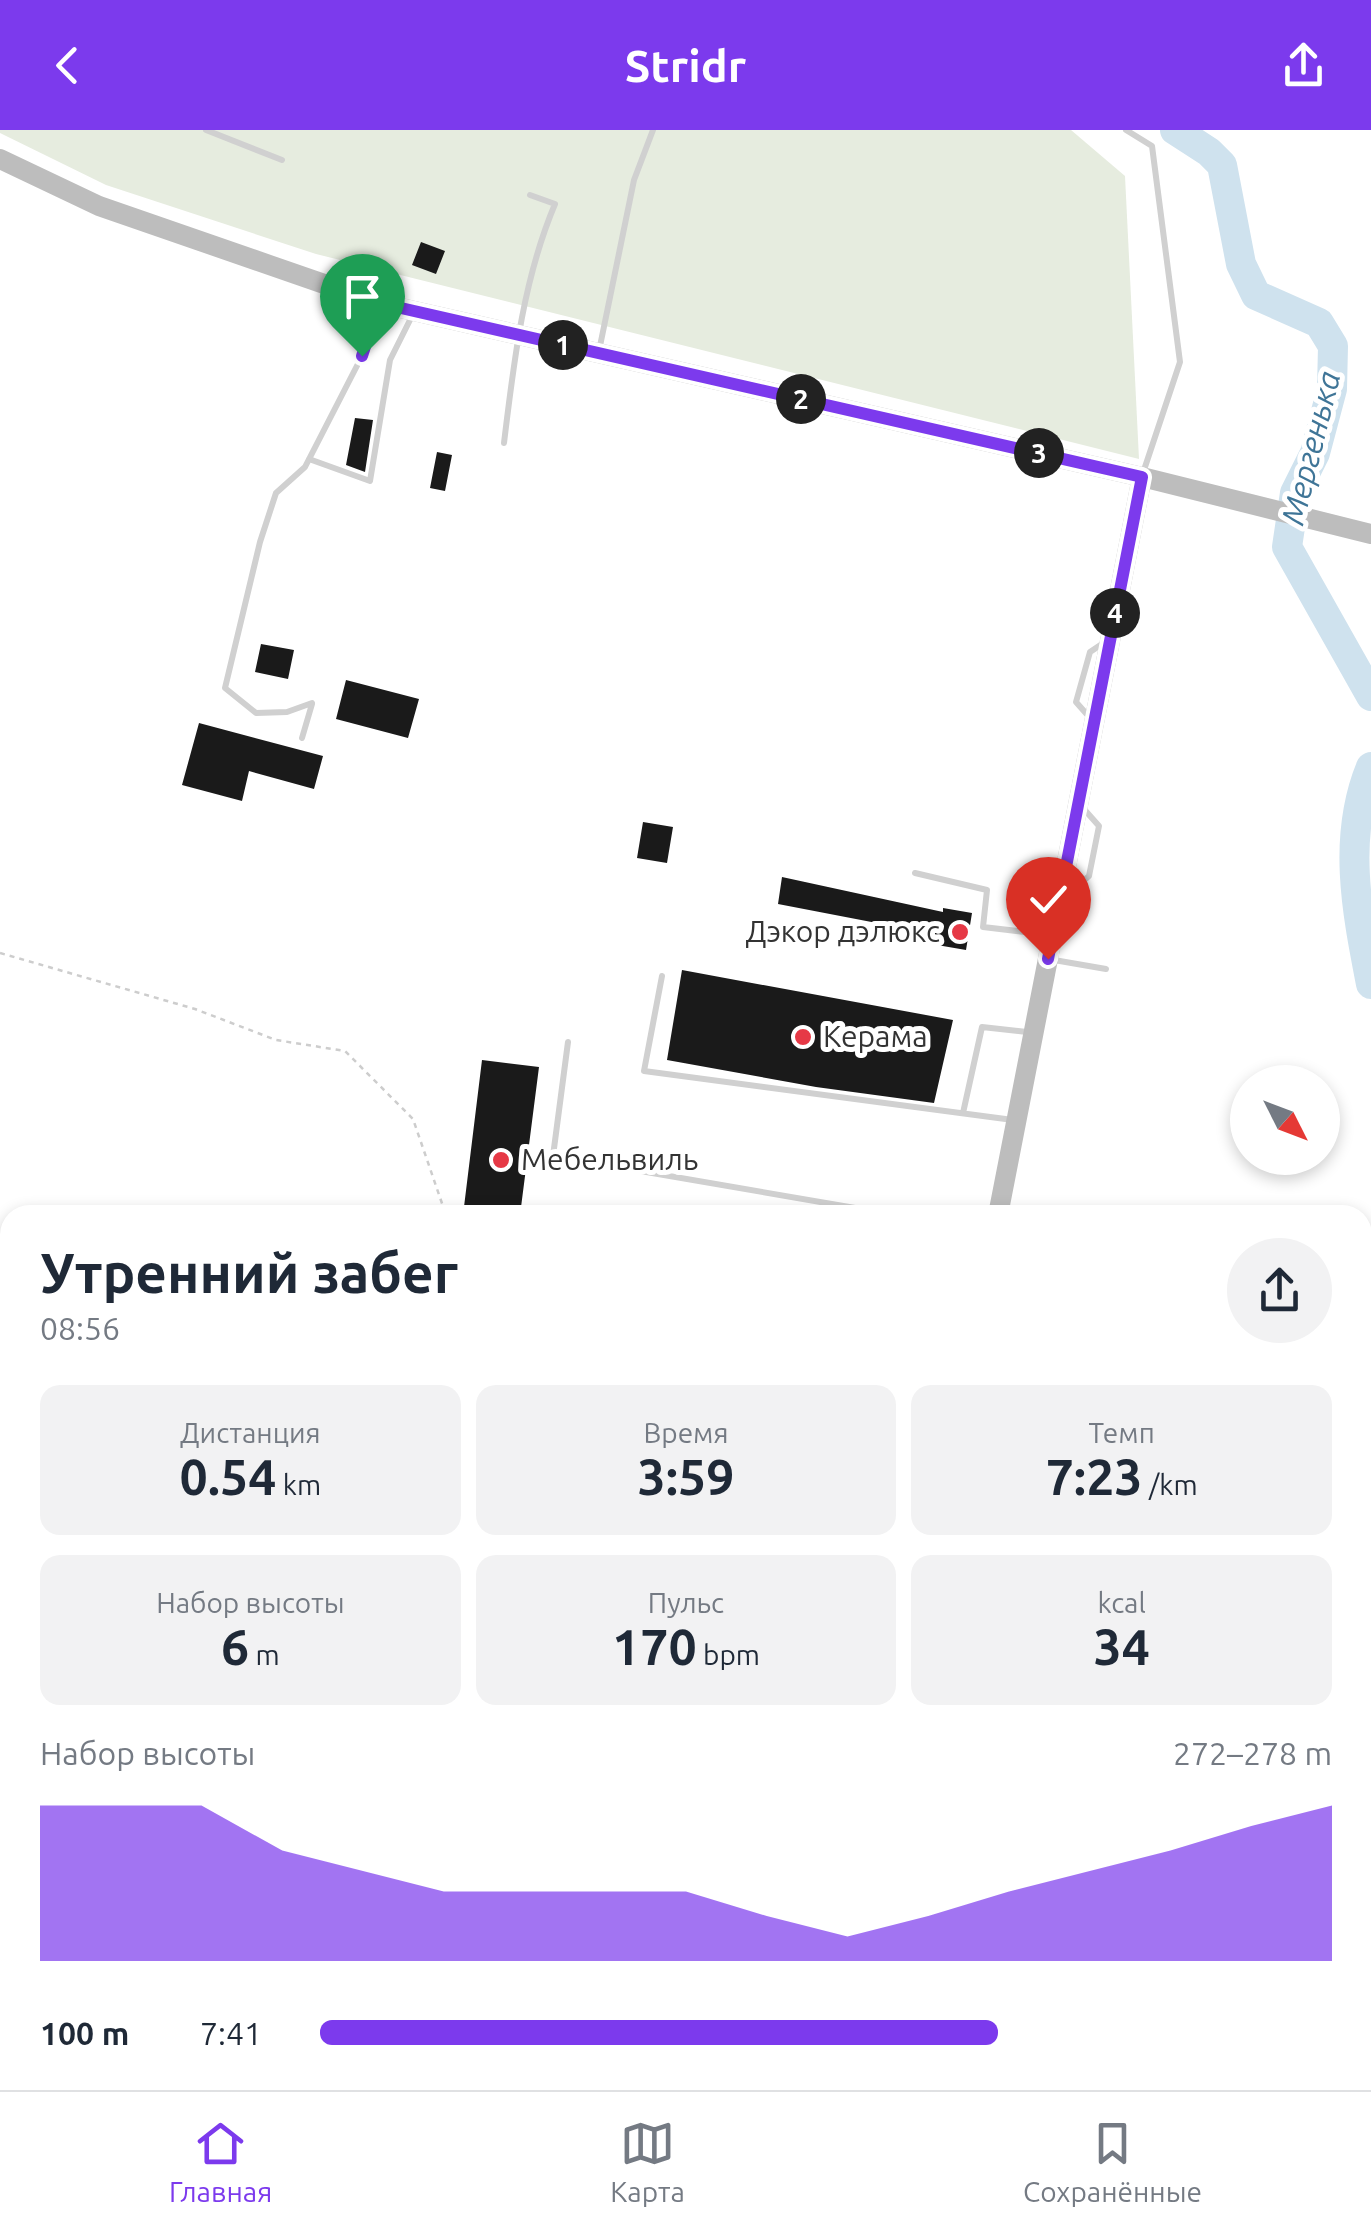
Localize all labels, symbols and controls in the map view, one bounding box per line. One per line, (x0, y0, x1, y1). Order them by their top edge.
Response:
icon: back (40, 38, 95, 93)
icon: share (1276, 38, 1331, 93)
text: Stridr (625, 40, 746, 91)
pin (320, 254, 405, 357)
icon: arrive (335, 269, 390, 324)
pin: 1 (538, 320, 588, 370)
text: 1 (555, 329, 571, 360)
water label: Мергенька (1274, 367, 1346, 528)
pin: 2 (776, 374, 826, 424)
text: 2 (793, 383, 809, 414)
pin: 3 (1014, 428, 1064, 478)
text: 3 (1031, 437, 1047, 468)
pin: 4 (1090, 588, 1140, 638)
text: 4 (1107, 597, 1123, 628)
pin (1006, 857, 1091, 960)
icon: check (1021, 872, 1076, 927)
place label: Дэкор дэлюкс (745, 914, 940, 948)
marker: Дэкор дэлюкс (949, 921, 971, 943)
place label: Керама (823, 1019, 928, 1053)
marker: Керама (792, 1026, 814, 1048)
north arrow (1230, 1065, 1340, 1175)
map controls (1230, 1065, 1340, 1175)
place label: Мебельвиль (521, 1142, 698, 1176)
marker: Мебельвиль (490, 1149, 512, 1171)
button: share (1227, 1238, 1332, 1343)
text: Утренний забег (40, 1242, 458, 1303)
text: 08:56 (40, 1310, 120, 1346)
text: Дистанция (180, 1417, 321, 1448)
text: Время (643, 1417, 729, 1448)
text: Темп (1089, 1417, 1155, 1448)
text: 0.54 (180, 1448, 276, 1504)
text: 3:59 (638, 1448, 734, 1504)
text: 7:23 (1046, 1448, 1143, 1504)
text: km (276, 1469, 321, 1500)
text: /km (1143, 1469, 1198, 1500)
text: Набор высоты (156, 1587, 345, 1618)
text: Пульс (648, 1587, 724, 1618)
text: kcal (1097, 1587, 1146, 1618)
text: 6 (221, 1618, 249, 1674)
text: 170 (612, 1618, 697, 1674)
text: 34 (1093, 1618, 1150, 1674)
text: m (249, 1639, 280, 1670)
text: bpm (697, 1639, 760, 1670)
text: Набор высоты (40, 1735, 255, 1771)
text: 272–278 m (1173, 1735, 1332, 1771)
text: 100 m (40, 2015, 129, 2051)
text: 7:41 (200, 2015, 262, 2051)
tab: Главная (169, 2116, 272, 2207)
tab: Карта (610, 2116, 685, 2207)
tab: Сохранённые (1023, 2116, 1202, 2207)

